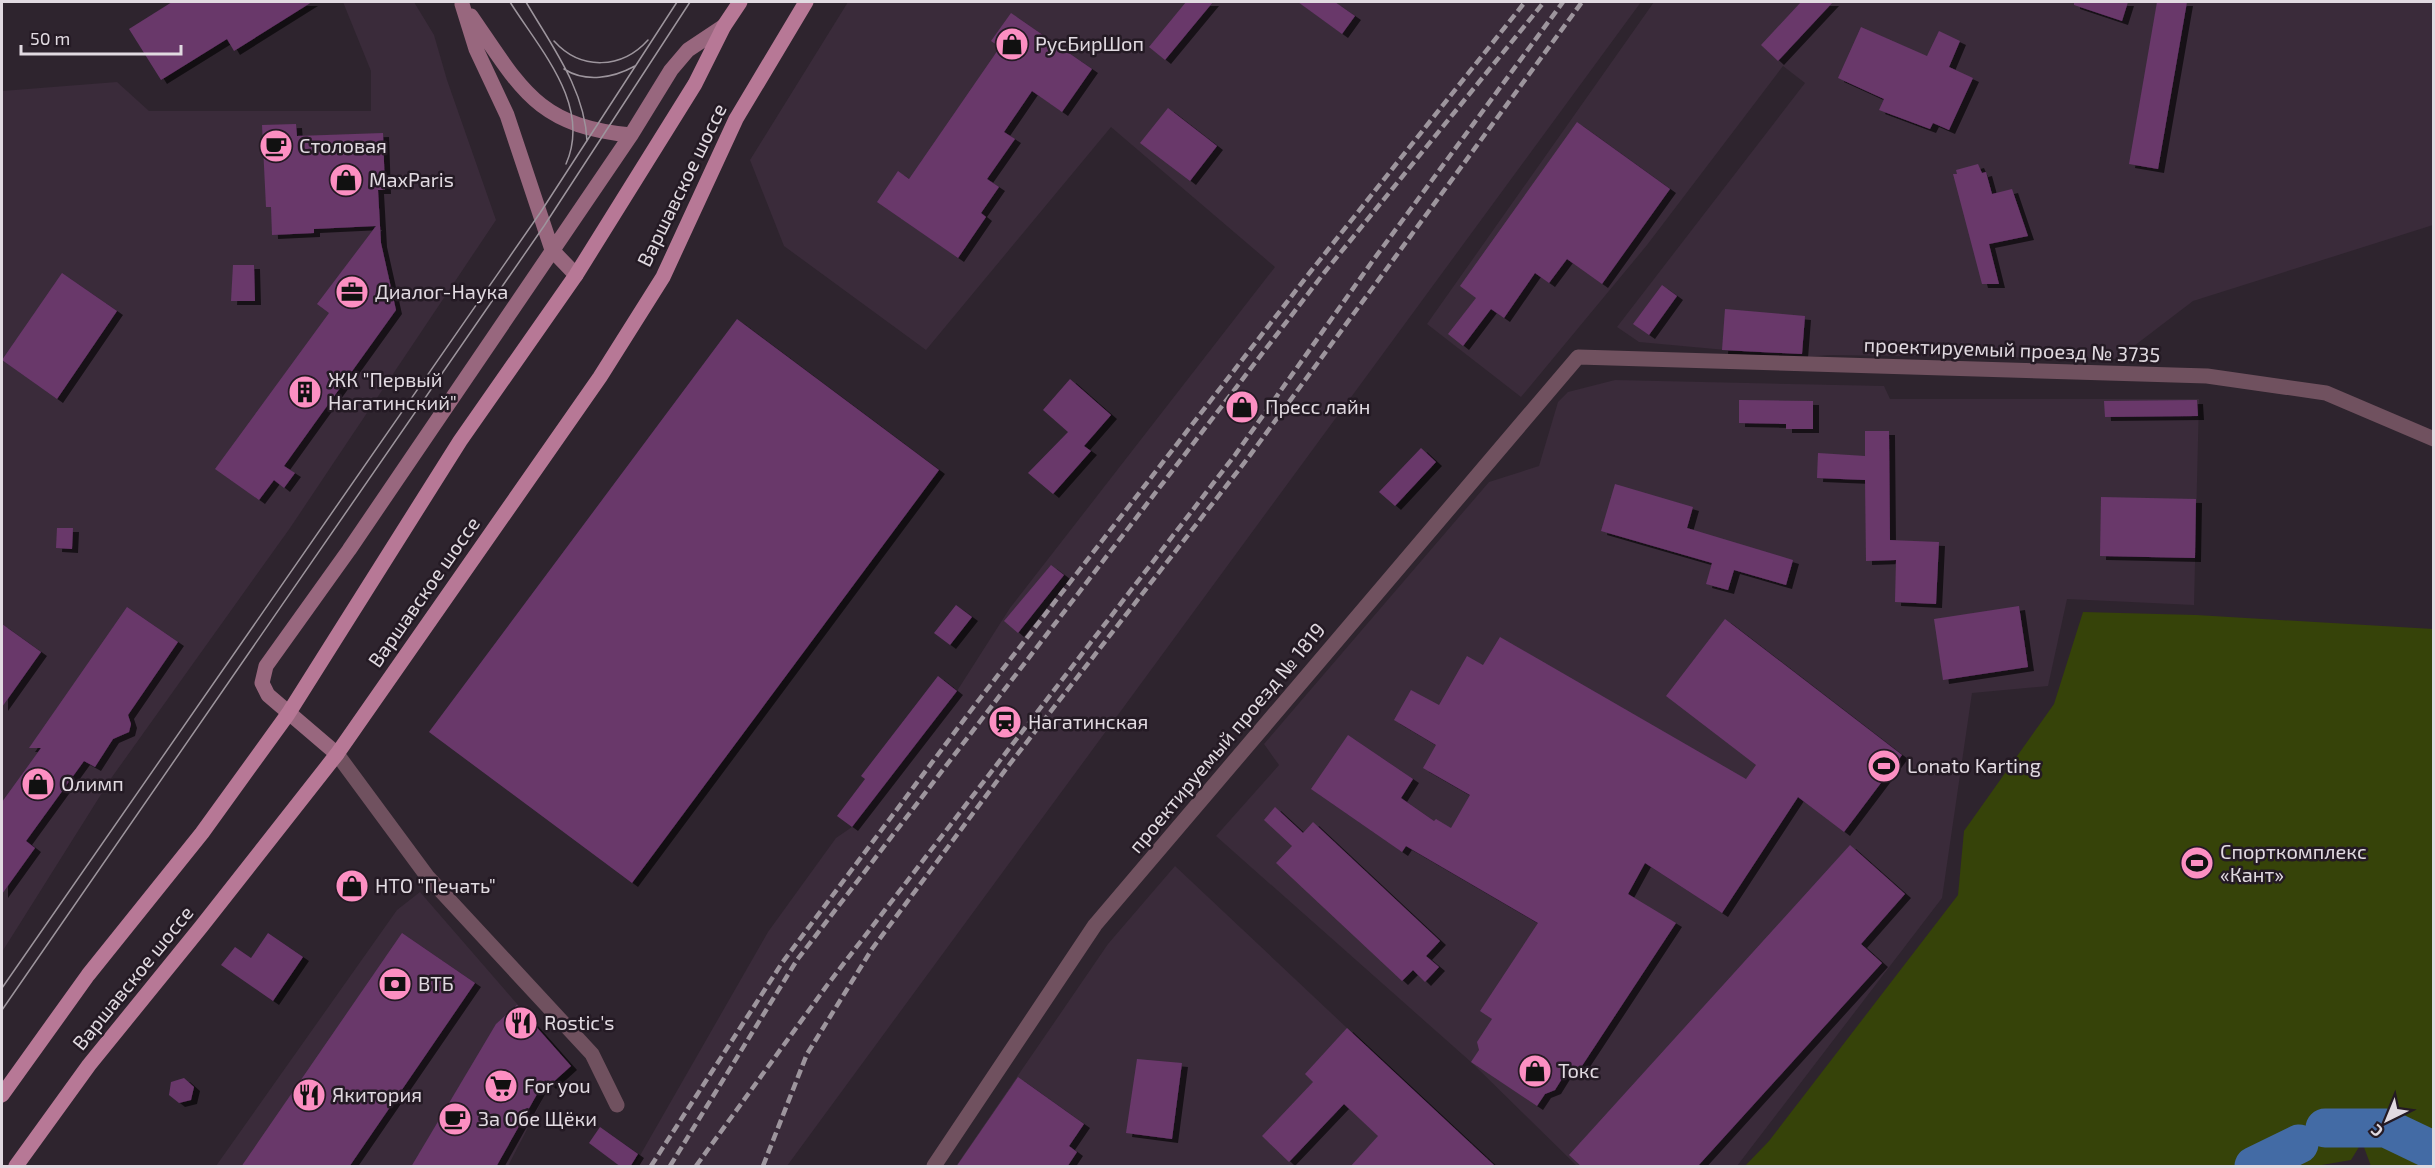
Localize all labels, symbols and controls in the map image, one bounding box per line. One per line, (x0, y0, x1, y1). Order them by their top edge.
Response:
scale bar (21, 18, 182, 56)
shop icon: РусБирШоп (994, 26, 1030, 62)
text: 50 m (30, 27, 70, 49)
place label: РусБирШоп (1035, 31, 1144, 56)
street label: Варшавское шоссе (631, 99, 731, 270)
cafe icon: Столовая (258, 128, 294, 164)
place label: Столовая (299, 133, 387, 157)
shop icon: MaxParis (328, 162, 364, 198)
place label: MaxParis (369, 167, 454, 191)
office icon: Диалог-Наука (334, 274, 370, 310)
place label: Диалог-Наука (375, 279, 508, 304)
street label: проектируемый проезд № 3735 (1863, 332, 2161, 367)
place label: ЖК "Первый Нагатинский" (328, 367, 457, 414)
building icon: ЖК "Первый Нагатинский" (287, 374, 323, 410)
shop icon: Пресс лайн (1224, 389, 1260, 425)
place label: Пресс лайн (1265, 394, 1370, 418)
street label: Варшавское шоссе (362, 512, 484, 671)
street label: проектируемый проезд № 1819 (1123, 617, 1330, 858)
station icon: Нагатинская (987, 704, 1023, 740)
place label: Нагатинская (1028, 709, 1148, 733)
sports icon: Lonato Karting (1866, 748, 1902, 784)
place label: Lonato Karting (1907, 753, 2041, 777)
shop icon: Олимп (20, 766, 56, 802)
place label: Олимп (61, 771, 124, 795)
place label: Спорткомплекс «Кант» (2220, 839, 2367, 886)
sports icon: Спорткомплекс «Кант» (2179, 845, 2215, 881)
shop icon: НТО "Печать" (334, 868, 370, 904)
place label: НТО "Печать" (375, 873, 496, 897)
street label: Варшавское шоссе (67, 901, 198, 1054)
bank icon: ВТБ (377, 966, 413, 1002)
place label: ВТБ (418, 971, 454, 995)
restaurant icon: Rostic's (503, 1005, 539, 1041)
place label: Rostic's (544, 1010, 614, 1034)
shop icon: Токс (1517, 1053, 1553, 1089)
place label: Токс (1558, 1058, 1599, 1082)
supermarket icon: For you (483, 1068, 519, 1104)
place label: For you (524, 1073, 591, 1097)
restaurant icon: Якитория (291, 1077, 327, 1113)
place label: Якитория (332, 1082, 422, 1106)
north arrow (2357, 1090, 2417, 1150)
cafe icon: За Обе Щёки (437, 1101, 473, 1137)
place label: За Обе Щёки (478, 1106, 597, 1130)
text: С (2367, 1121, 2386, 1141)

